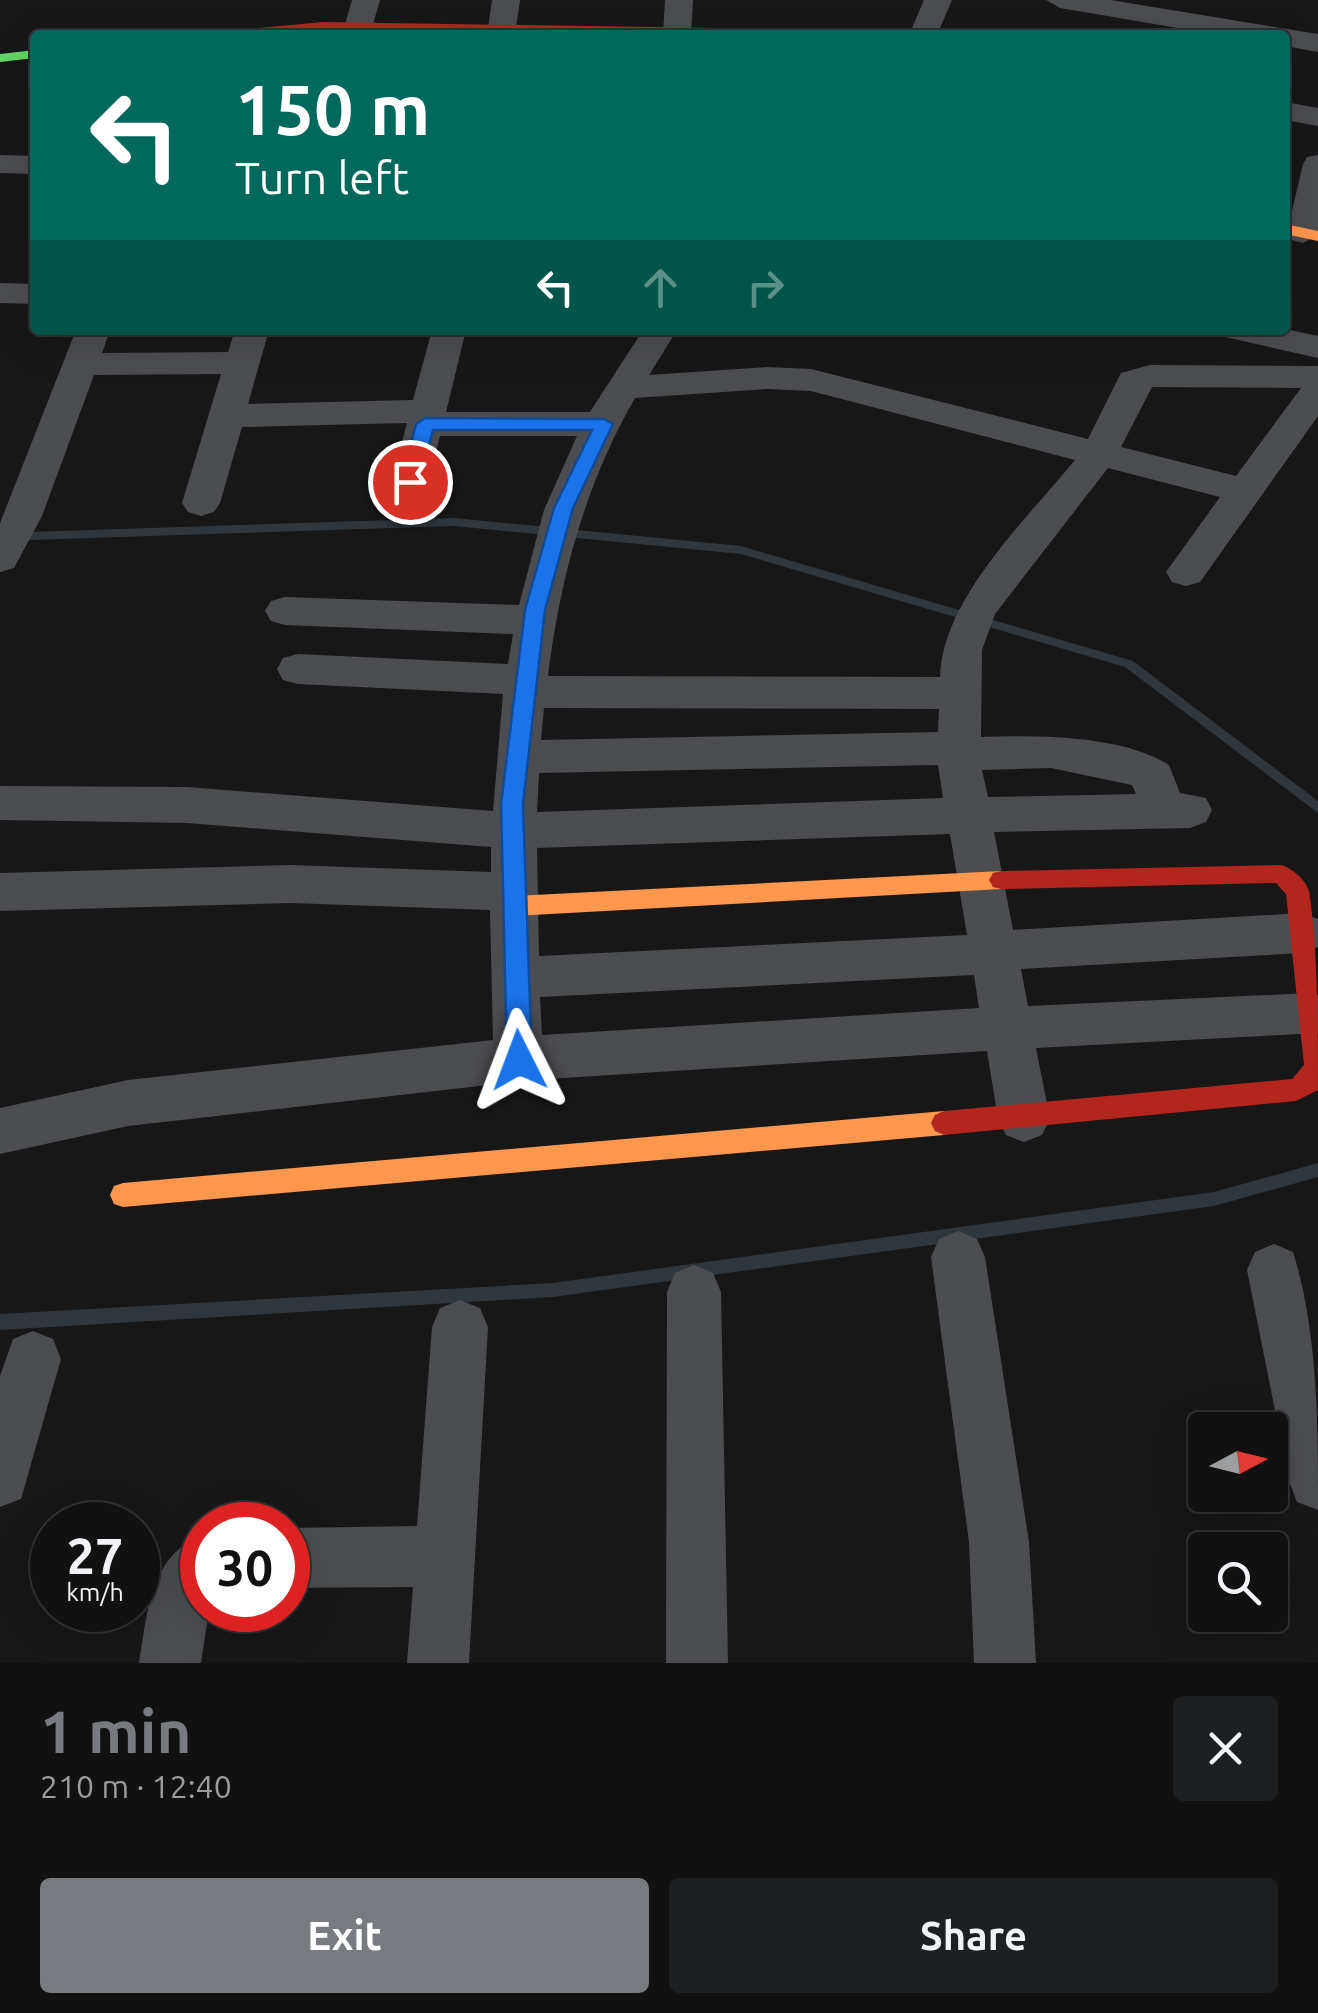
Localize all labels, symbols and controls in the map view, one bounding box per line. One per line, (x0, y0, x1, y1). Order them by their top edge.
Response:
icon: left (70, 70, 200, 200)
text: 150 m (235, 70, 430, 148)
text: Turn left (235, 152, 409, 203)
icon: left (528, 260, 583, 315)
icon: ahead (633, 260, 688, 315)
icon: right (738, 260, 793, 315)
pin (368, 440, 453, 525)
icon: arrive (383, 455, 438, 510)
position arrow (467, 1008, 571, 1112)
north arrow (1188, 1412, 1288, 1512)
map controls (1188, 1412, 1288, 1632)
speed limit sign: 30 (180, 1502, 310, 1632)
text: 27 (67, 1527, 123, 1583)
button: search (1188, 1532, 1288, 1632)
text: km/h (66, 1578, 124, 1606)
button: close (1173, 1696, 1278, 1801)
text: 1 min (40, 1697, 192, 1764)
text: 210 m · 12:40 (40, 1768, 232, 1804)
button: Exit (40, 1878, 649, 1993)
button: Share (669, 1878, 1278, 1993)

